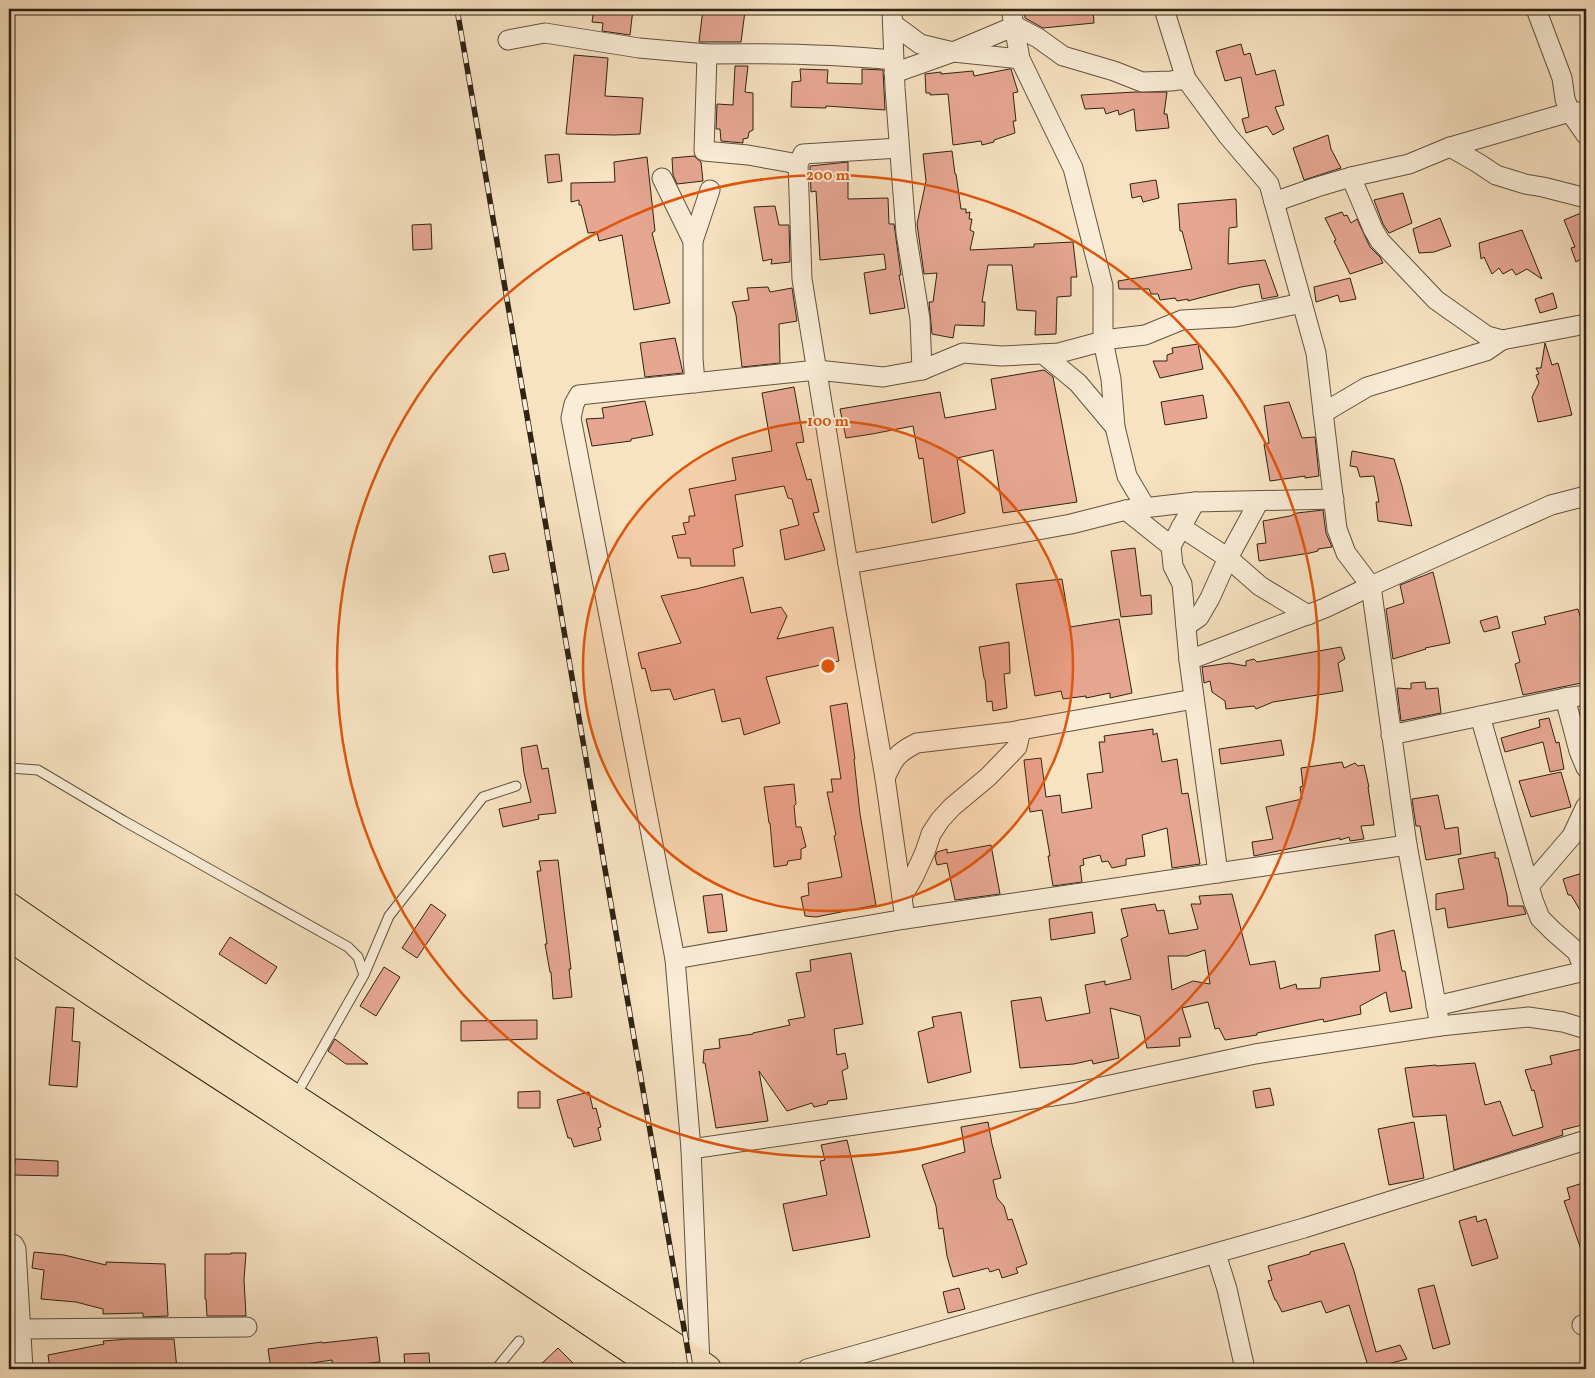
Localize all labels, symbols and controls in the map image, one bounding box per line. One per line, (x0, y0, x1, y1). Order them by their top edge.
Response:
text: 200 m (806, 166, 850, 187)
text: 100 m (807, 412, 850, 433)
centre of rings (819, 657, 837, 675)

